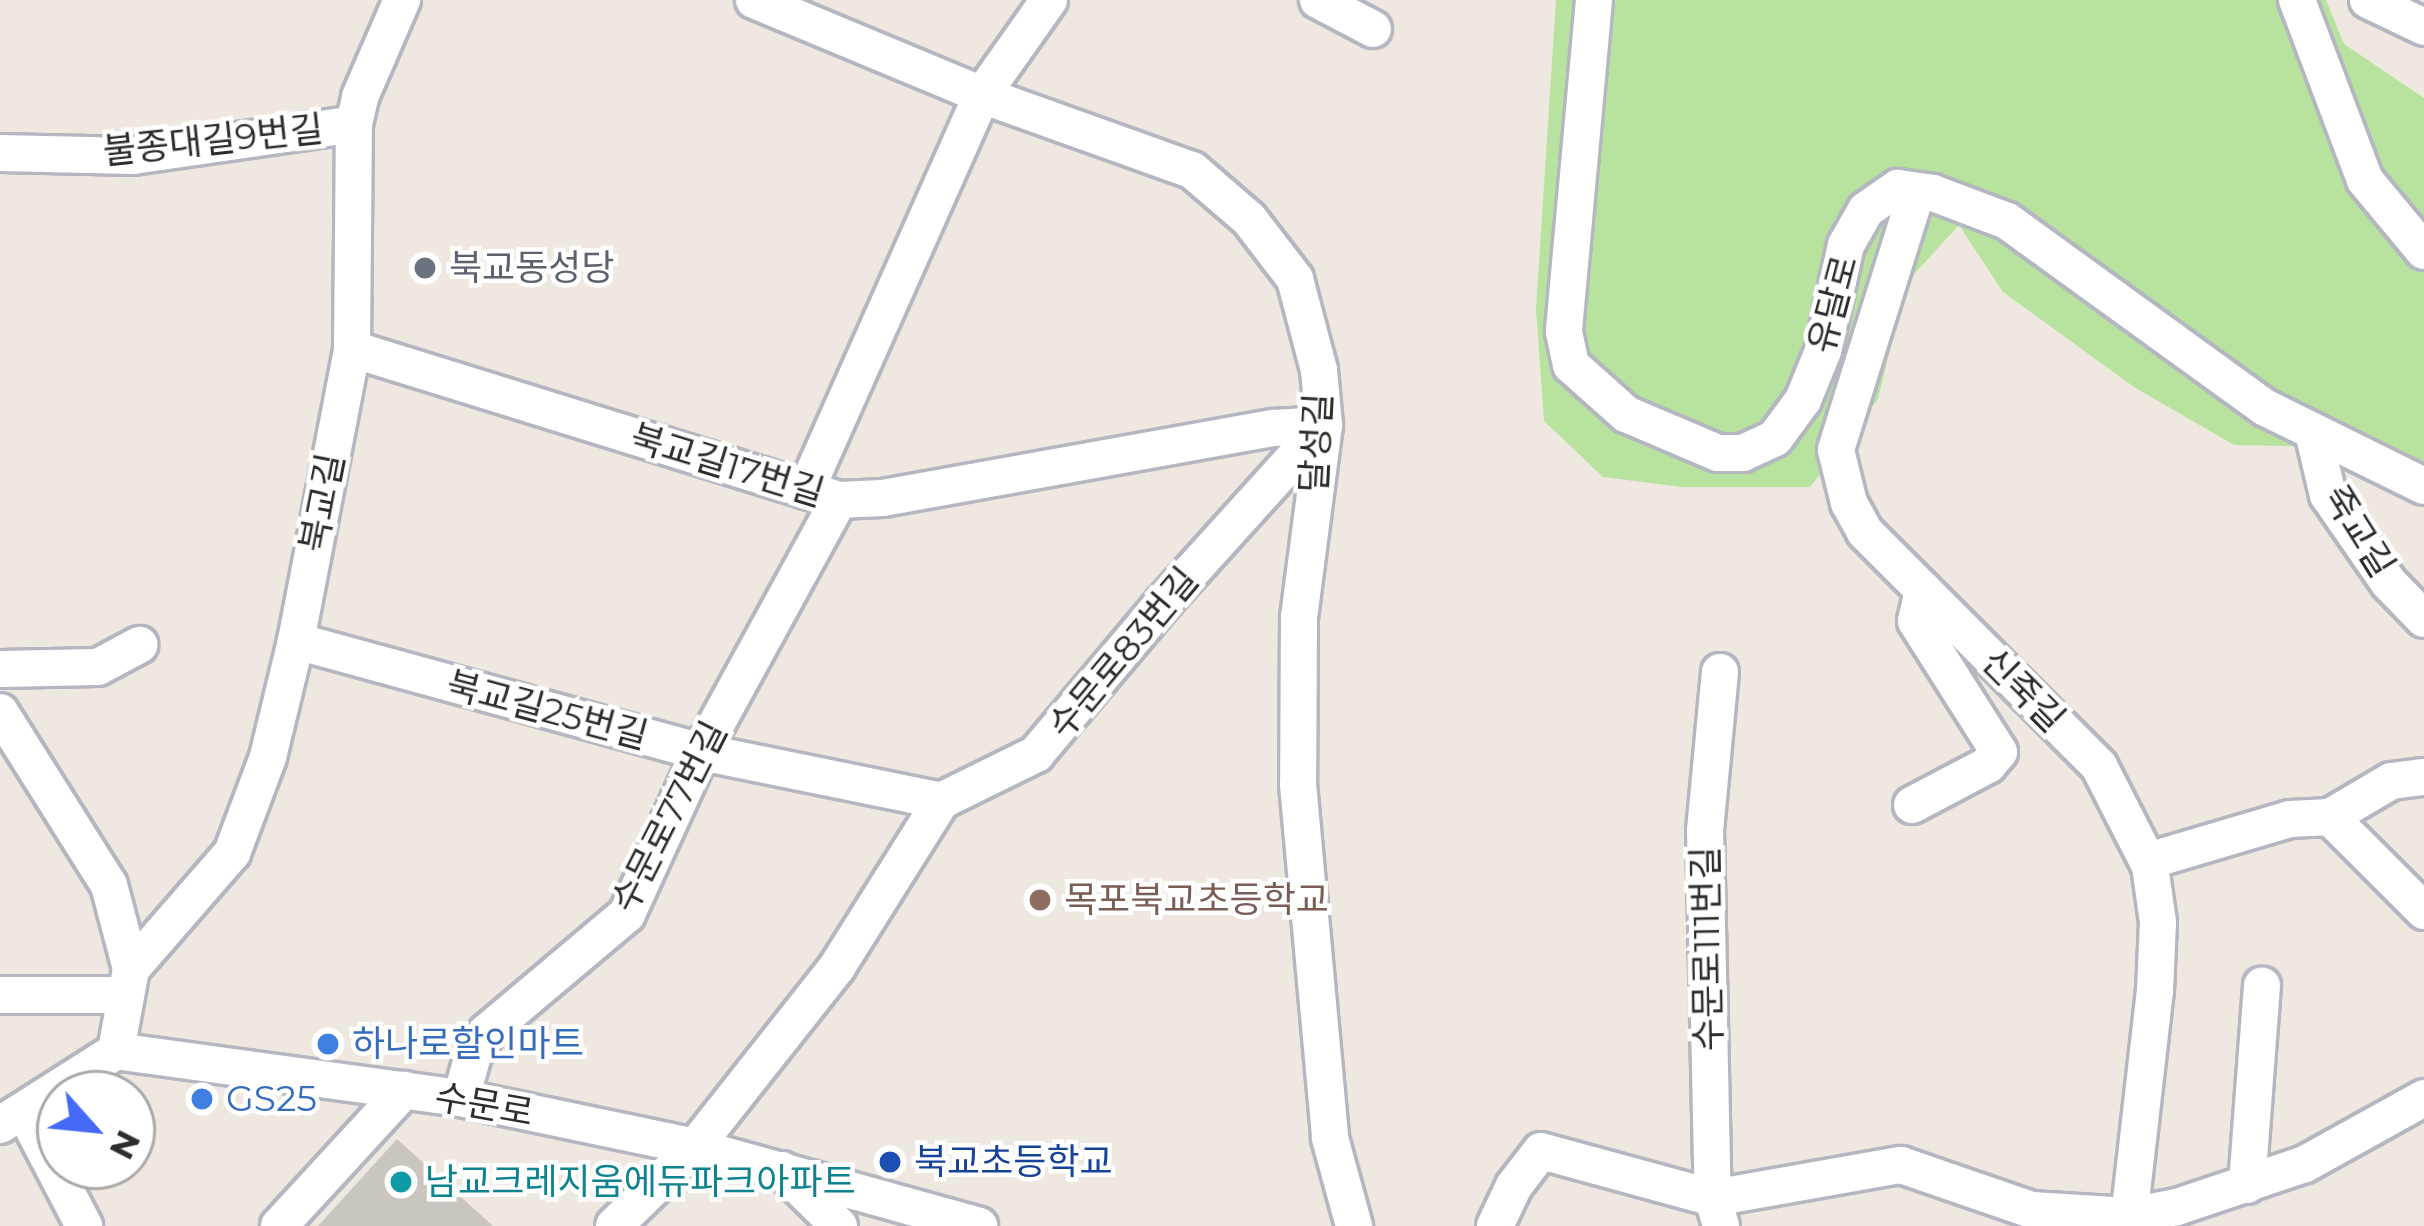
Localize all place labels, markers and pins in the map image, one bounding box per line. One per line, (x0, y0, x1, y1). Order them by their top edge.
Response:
place label: 북교동성당 (449, 246, 615, 290)
marker: 북교동성당 (412, 255, 438, 281)
place label: 목포북교초등학교 (1064, 878, 1329, 922)
marker: 목포북교초등학교 (1027, 887, 1053, 913)
place label: 하나로할인마트 (352, 1022, 584, 1066)
marker: 하나로할인마트 (315, 1031, 341, 1057)
place label: GS25 (226, 1077, 317, 1121)
marker: GS25 (189, 1086, 215, 1112)
place label: 북교초등학교 (914, 1140, 1113, 1184)
marker: 북교초등학교 (877, 1149, 903, 1175)
place label: 남교크레지움에듀파크아파트 (425, 1160, 856, 1204)
marker: 남교크레지움에듀파크아파트 (388, 1169, 414, 1195)

